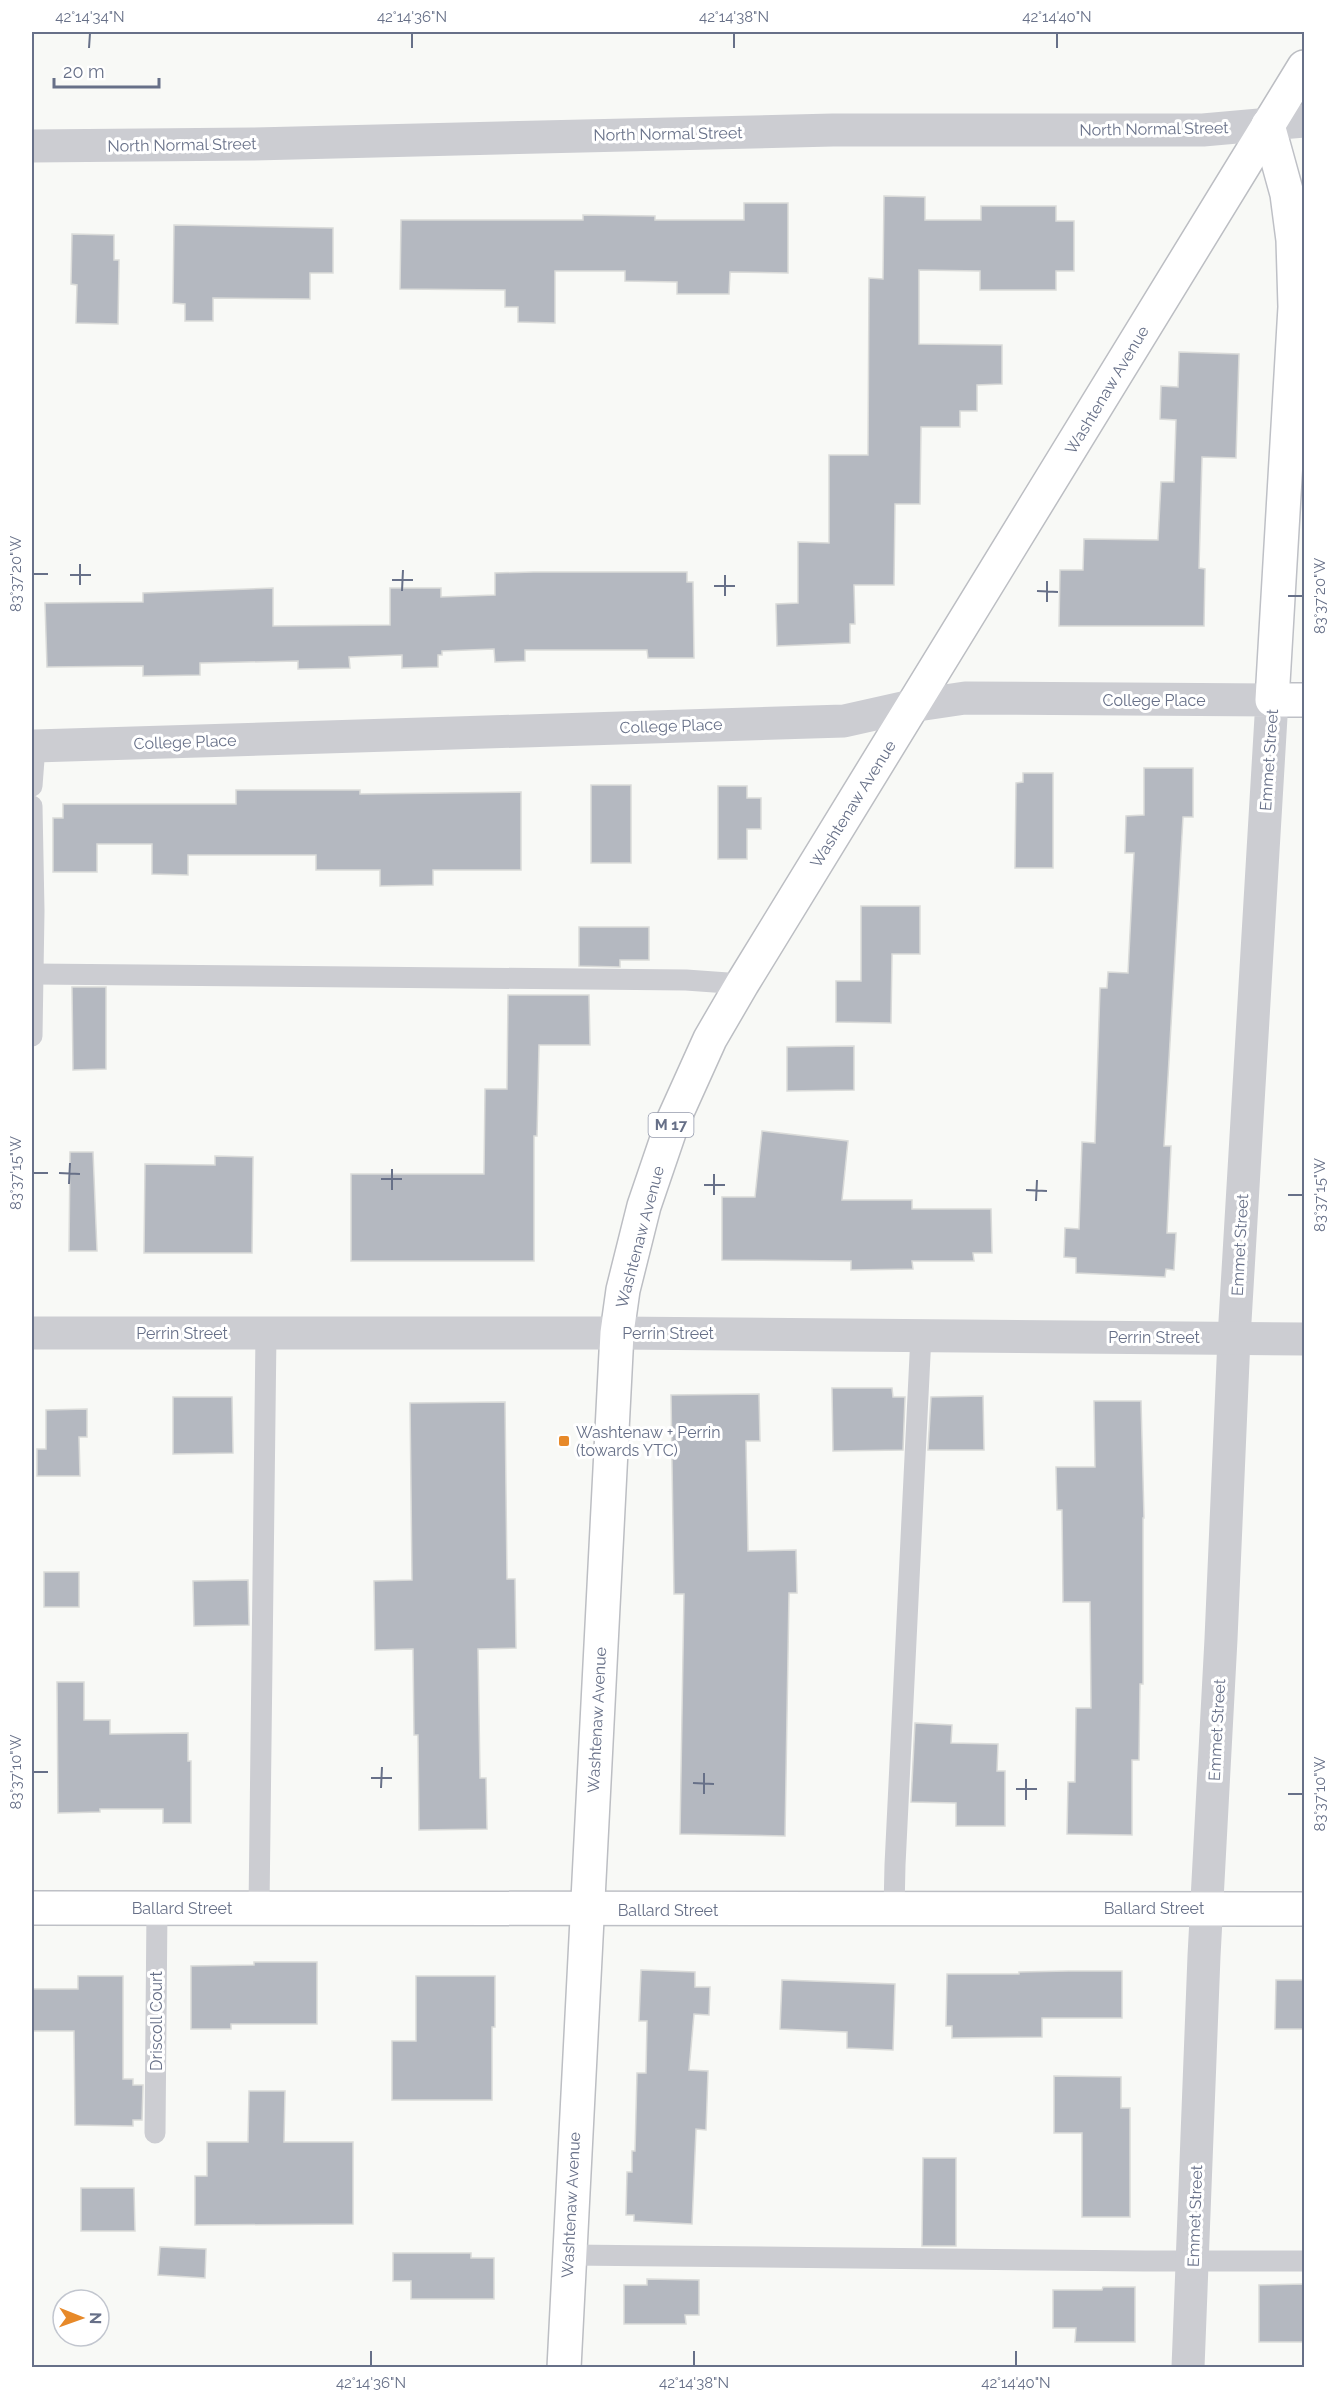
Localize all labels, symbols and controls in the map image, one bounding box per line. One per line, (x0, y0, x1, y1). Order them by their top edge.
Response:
text: 42°14'34"N (55, 8, 125, 26)
text: 42°14'36"N (377, 8, 447, 26)
text: 42°14'38"N (699, 8, 769, 26)
text: 42°14'40"N (1022, 8, 1092, 26)
scale bar (54, 51, 159, 89)
text: 20 m (63, 61, 105, 82)
street label: North Normal Street (1079, 118, 1229, 140)
street label: North Normal Street (593, 123, 743, 145)
street label: North Normal Street (107, 134, 257, 156)
street label: Washtenaw Avenue (1061, 322, 1153, 458)
text: 83°37'20"W (7, 536, 25, 612)
text: 83°37'20"W (1311, 558, 1329, 634)
street label: College Place (1102, 691, 1206, 710)
street label: Emmet Street (1256, 708, 1282, 812)
street label: College Place (619, 715, 723, 737)
street label: College Place (133, 731, 237, 753)
street label: Washtenaw Avenue (806, 737, 900, 871)
road number: M 17 (648, 1113, 694, 1137)
text: 83°37'15"W (7, 1136, 25, 1210)
text: 83°37'15"W (1311, 1158, 1329, 1232)
street label: Washtenaw Avenue (612, 1164, 668, 1310)
street label: Emmet Street (1228, 1193, 1252, 1297)
street label: Perrin Street (136, 1324, 228, 1343)
street label: Perrin Street (622, 1324, 714, 1343)
street label: Perrin Street (1108, 1328, 1200, 1347)
place label: Washtenaw + Perrin (towards YTC) (576, 1423, 721, 1460)
marker: Washtenaw + Perrin (towards YTC) (557, 1434, 571, 1448)
street label: Washtenaw Avenue (584, 1646, 610, 1794)
street label: Emmet Street (1205, 1678, 1229, 1782)
text: 83°37'10"W (7, 1734, 25, 1809)
text: 83°37'10"W (1311, 1756, 1329, 1831)
street label: Ballard Street (132, 1899, 233, 1918)
street label: Ballard Street (1104, 1899, 1205, 1918)
street label: Ballard Street (618, 1901, 719, 1920)
street label: Driscoll Court (147, 1970, 166, 2071)
street label: Washtenaw Avenue (558, 2131, 584, 2279)
street label: Emmet Street (1184, 2164, 1206, 2267)
north arrow (51, 2288, 111, 2348)
text: N (86, 2312, 105, 2325)
text: 42°14'36"N (336, 2374, 406, 2392)
text: 42°14'38"N (659, 2374, 729, 2392)
text: 42°14'40"N (981, 2374, 1051, 2392)

